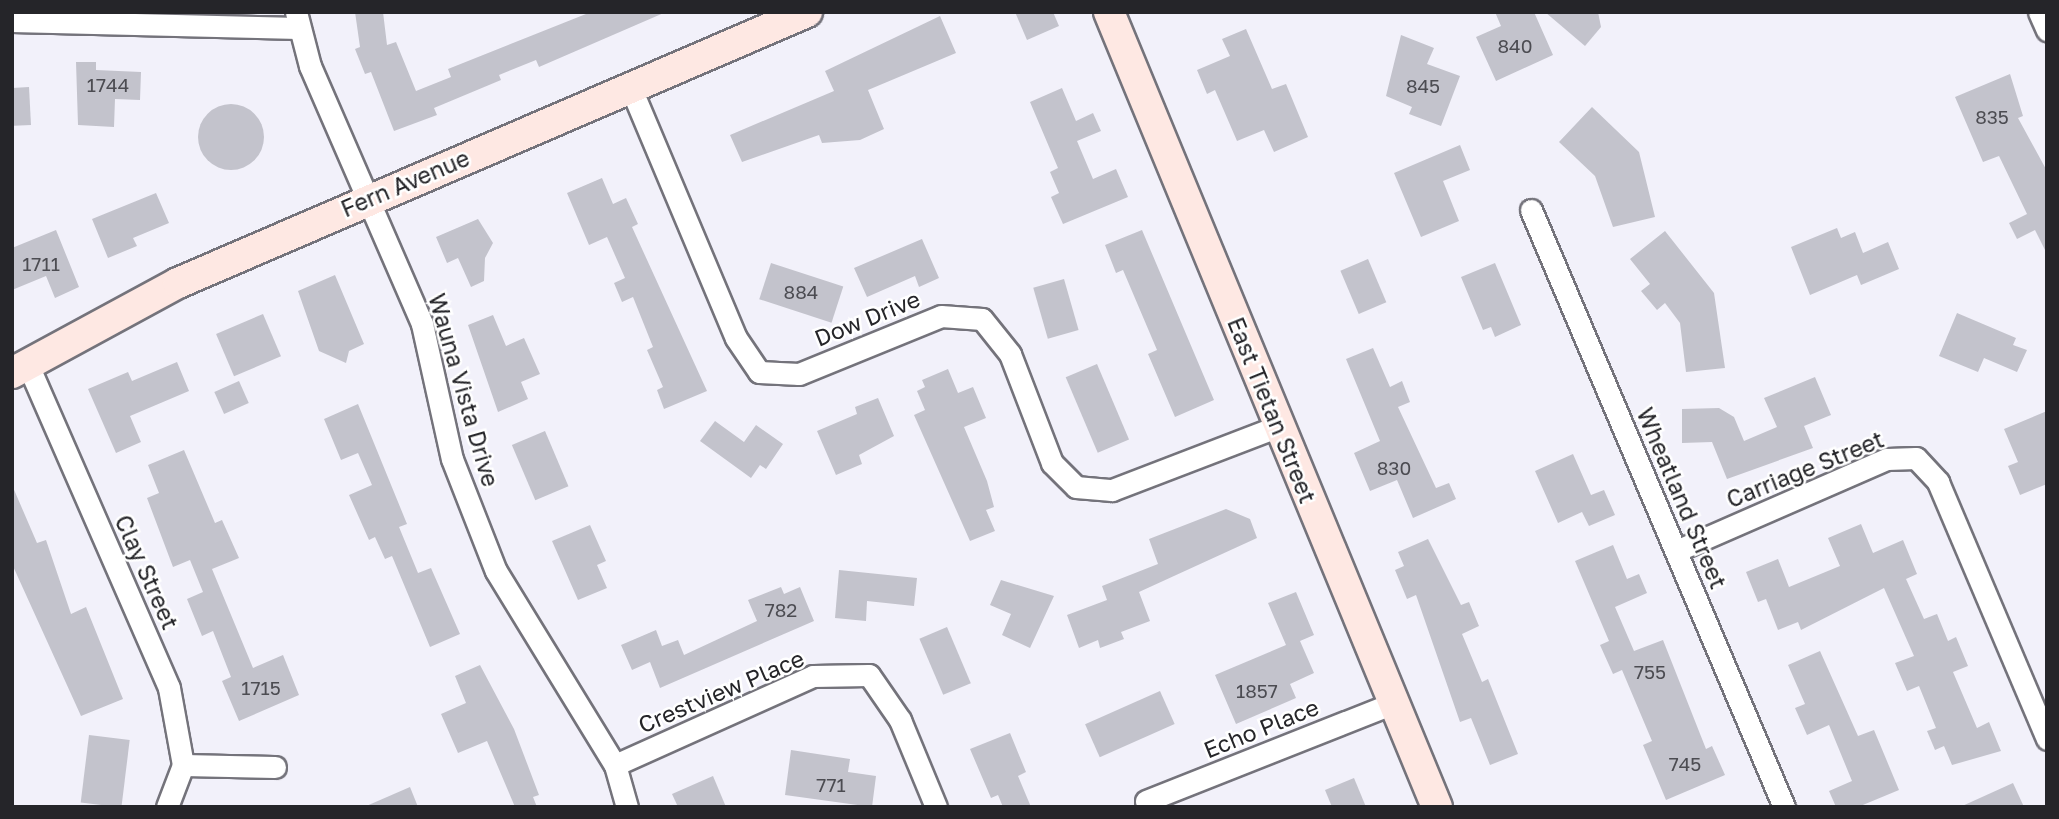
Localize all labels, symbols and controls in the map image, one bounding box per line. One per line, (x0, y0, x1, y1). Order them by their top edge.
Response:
house number: 840 (1498, 35, 1532, 57)
house number: 1744 (87, 74, 129, 96)
house number: 845 (1406, 75, 1440, 97)
house number: 835 (1975, 106, 2009, 128)
street label: Fern Avenue (337, 144, 473, 222)
house number: 1711 (22, 253, 60, 275)
house number: 884 (784, 281, 818, 303)
street label: Dow Drive (810, 284, 924, 352)
street label: Wauna Vista Drive (423, 290, 505, 490)
street label: East Tietan Street (1222, 313, 1322, 507)
street label: Wheatland Street (1631, 403, 1733, 593)
street label: Carriage Street (1722, 425, 1888, 513)
house number: 830 (1377, 457, 1411, 479)
street label: Clay Street (110, 511, 184, 633)
house number: 782 (765, 599, 797, 621)
street label: Crestview Place (634, 644, 808, 738)
house number: 755 (1634, 661, 1666, 683)
house number: 1715 (241, 677, 281, 699)
house number: 1857 (1236, 680, 1278, 702)
street label: Echo Place (1200, 692, 1322, 764)
house number: 745 (1669, 753, 1701, 775)
house number: 771 (816, 774, 846, 796)

